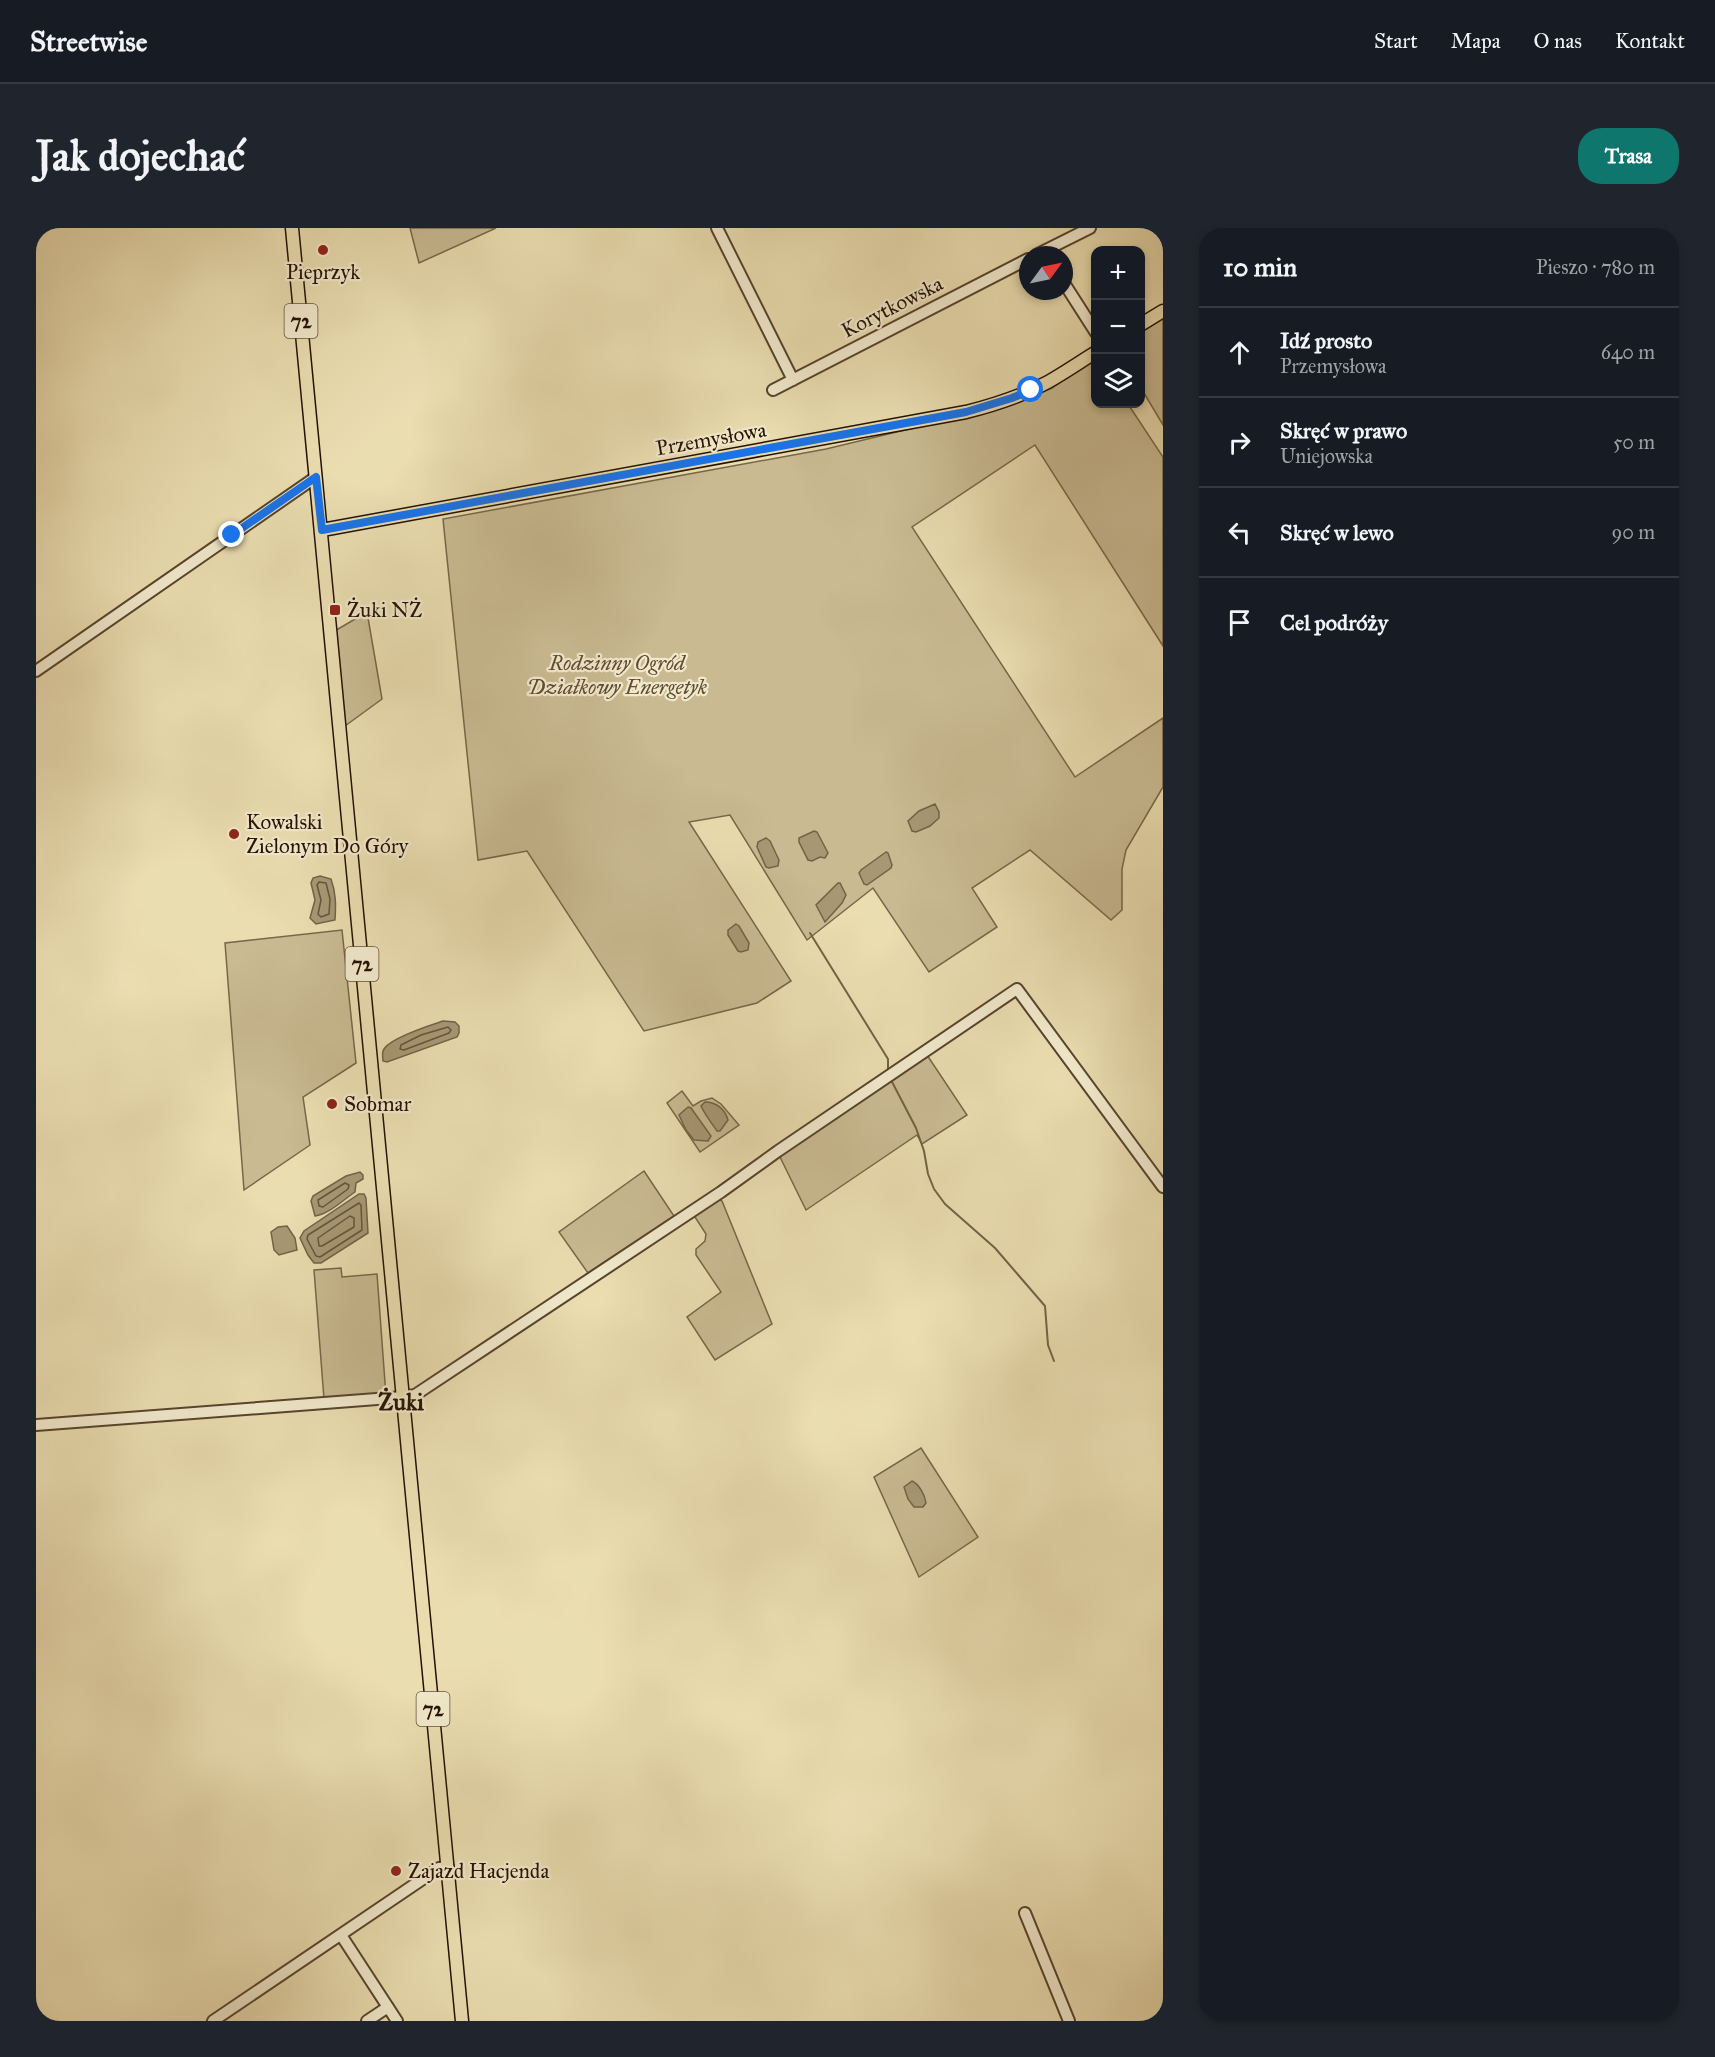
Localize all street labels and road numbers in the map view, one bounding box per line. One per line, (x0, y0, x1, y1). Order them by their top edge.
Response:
street label: Korytkowska (837, 270, 947, 344)
road number: 72 (284, 304, 318, 338)
street label: Przemysłowa (654, 416, 768, 462)
road number: 72 (346, 947, 378, 981)
road number: 72 (416, 1692, 450, 1726)

